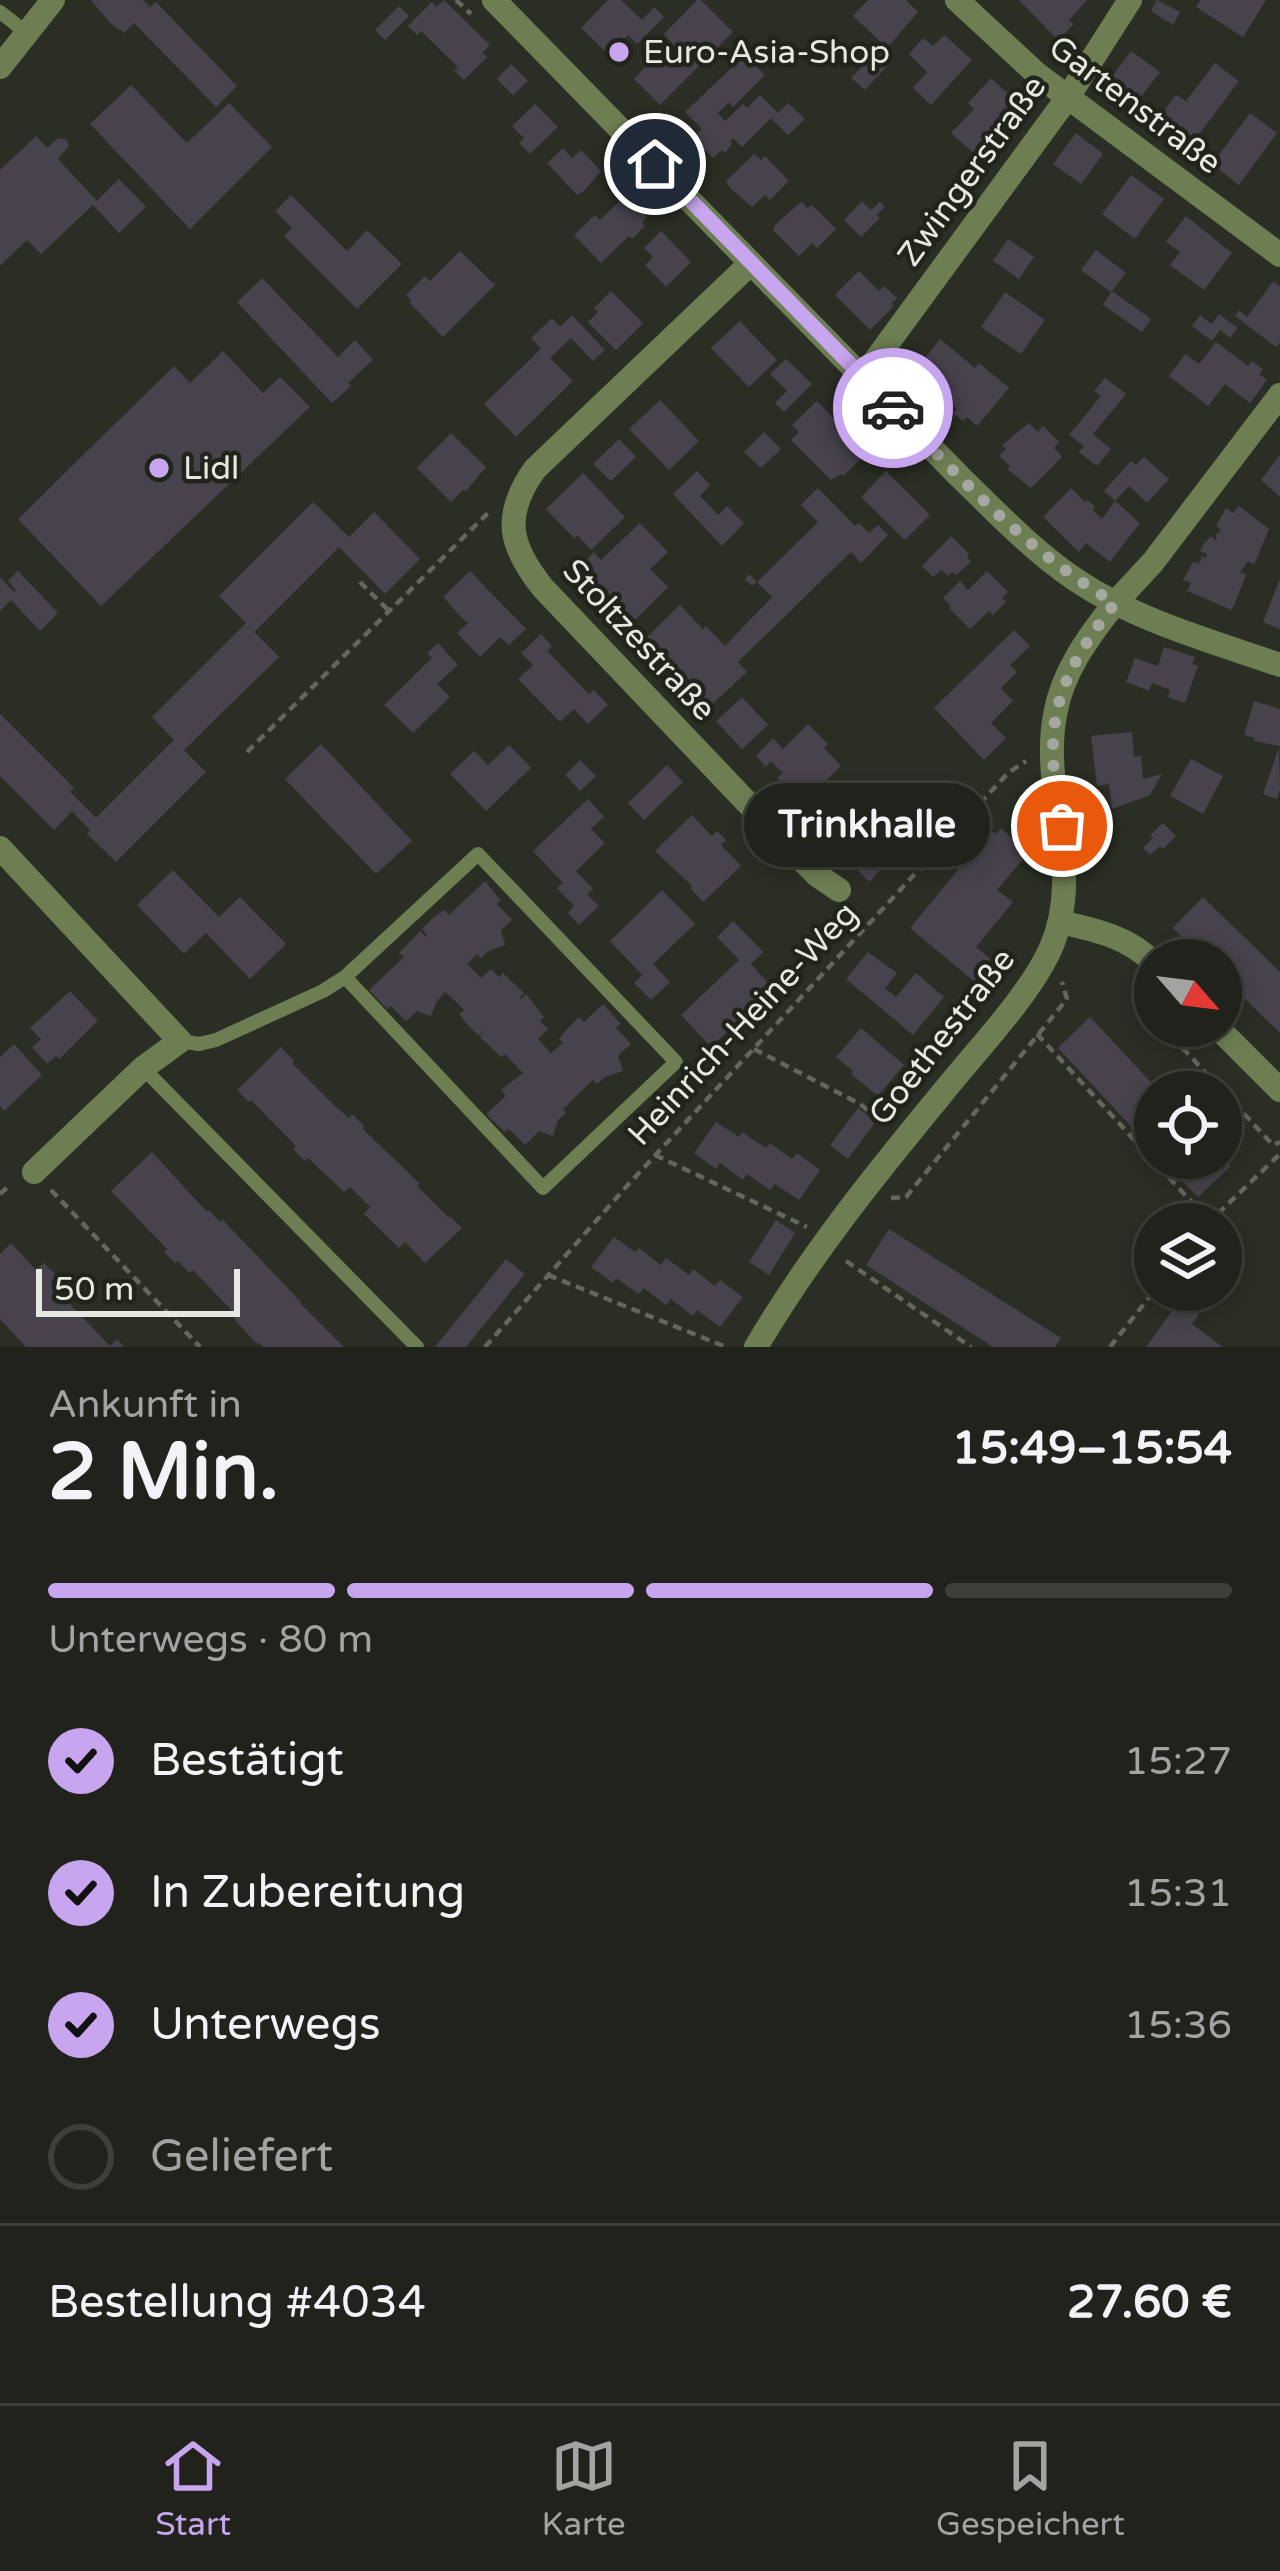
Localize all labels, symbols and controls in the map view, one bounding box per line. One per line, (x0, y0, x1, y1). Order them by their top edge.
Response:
street label: Gartenstraße (1041, 28, 1229, 182)
place label: Euro-Asia-Shop (643, 33, 890, 72)
marker: Euro-Asia-Shop (606, 39, 632, 65)
street label: Zwingerstraße (890, 68, 1054, 274)
pin (604, 113, 706, 215)
icon: home (622, 131, 688, 197)
courier (833, 348, 953, 468)
icon: car (860, 375, 926, 441)
place label: Lidl (183, 449, 239, 488)
marker: Lidl (146, 455, 172, 481)
street label: Stoltzestraße (554, 551, 724, 729)
pin (1011, 775, 1113, 877)
callout: Trinkhalle (744, 784, 990, 868)
icon: bag (1029, 793, 1095, 859)
text: Trinkhalle (778, 801, 956, 848)
street label: Heinrich-Heine-Weg (620, 894, 866, 1154)
north arrow (1134, 939, 1242, 1047)
map controls (1134, 939, 1242, 1311)
street label: Goethestraße (861, 941, 1023, 1133)
button: locate (1134, 1071, 1242, 1179)
button: layers (1134, 1203, 1242, 1311)
scale bar (36, 1263, 240, 1316)
text: 50 m (54, 1270, 134, 1309)
text: Ankunft in (48, 1381, 242, 1428)
text: 15:49–15:54 (952, 1422, 1232, 1476)
text: 2 Min. (48, 1426, 279, 1520)
text: Unterwegs · 80 m (48, 1616, 373, 1663)
icon: check (48, 1728, 114, 1794)
text: Bestätigt (150, 1734, 344, 1788)
text: 15:27 (1124, 1738, 1232, 1785)
icon: check (48, 1860, 114, 1926)
text: In Zubereitung (150, 1866, 465, 1920)
text: 15:31 (1124, 1870, 1232, 1917)
icon: check (48, 1992, 114, 2058)
text: Unterwegs (150, 1998, 381, 2052)
text: 15:36 (1124, 2002, 1232, 2049)
text: Geliefert (150, 2130, 333, 2184)
text: Bestellung #4034 (48, 2276, 426, 2330)
text: 27.60 € (1067, 2276, 1232, 2330)
tab: Start (155, 2433, 231, 2544)
tab: Karte (541, 2433, 626, 2544)
tab: Gespeichert (936, 2433, 1125, 2544)

